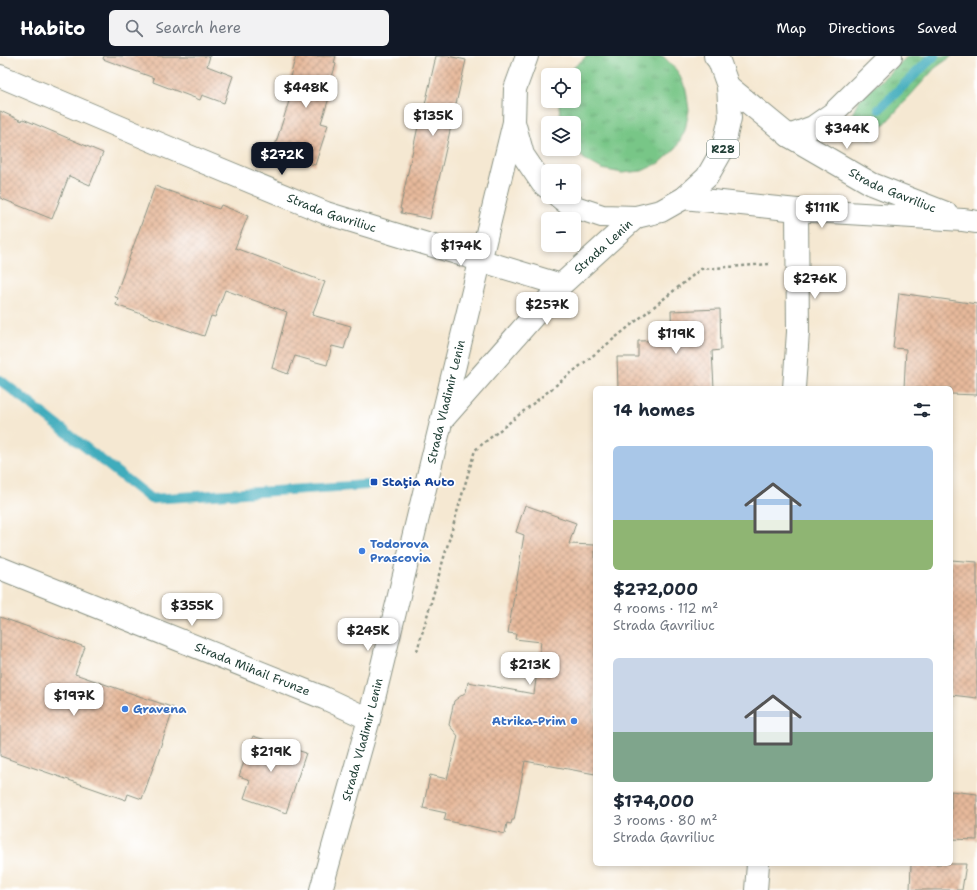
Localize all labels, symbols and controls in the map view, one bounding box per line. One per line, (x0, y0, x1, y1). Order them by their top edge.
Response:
search box (109, 10, 389, 46)
text: Habito (20, 16, 85, 41)
icon: search (123, 17, 145, 39)
text: Search here (155, 18, 241, 38)
text: Map (777, 19, 807, 37)
text: Directions (829, 19, 895, 37)
text: Saved (917, 19, 957, 37)
map controls (541, 68, 581, 252)
button: locate (541, 68, 581, 108)
pin: $448K (278, 75, 334, 109)
text: $448K (284, 79, 328, 96)
pin: $135K (405, 103, 461, 137)
text: $135K (413, 107, 453, 124)
button: layers (541, 116, 581, 156)
pin: $344K (819, 116, 875, 150)
text: $344K (825, 120, 869, 137)
road number: R28 (707, 140, 739, 158)
pin: $272K (254, 142, 310, 176)
text: $272K (260, 146, 304, 163)
button: + (541, 164, 581, 204)
street label: Strada Gavriliuc (846, 164, 938, 216)
street label: Strada Gavriliuc (284, 190, 378, 236)
pin: $111K (794, 195, 850, 229)
text: $111K (805, 199, 839, 216)
button: − (541, 212, 581, 252)
street label: Strada Lenin (570, 216, 636, 278)
pin: $174K (433, 233, 489, 267)
text: $174K (440, 237, 482, 254)
pin: $276K (787, 266, 843, 300)
text: $276K (793, 270, 837, 287)
pin: $257K (519, 292, 575, 326)
text: $257K (525, 296, 569, 313)
pin: $119K (648, 321, 704, 355)
text: $119K (657, 325, 695, 342)
street label: Strada Vladimir Lenin (423, 338, 469, 465)
text: 14 homes (613, 399, 695, 421)
icon: filters (911, 399, 933, 421)
icon: home (737, 472, 809, 544)
place label: Staţia Auto (382, 474, 455, 490)
marker: Staţia Auto (369, 477, 379, 487)
place label: Todorova Prascovia (370, 536, 432, 566)
marker: Todorova Prascovia (357, 546, 367, 556)
text: $272,000 (613, 578, 698, 600)
pin: $355K (164, 593, 220, 627)
text: $355K (171, 597, 213, 614)
text: 4 rooms · 112 m² (613, 600, 718, 617)
text: Strada Gavriliuc (613, 617, 715, 634)
pin: $245K (340, 618, 396, 652)
text: $245K (347, 622, 389, 639)
street label: Strada Mihail Frunze (192, 639, 313, 700)
pin: $213K (502, 652, 558, 686)
text: $213K (510, 656, 550, 673)
street label: Strada Vladimir Lenin (338, 676, 387, 803)
pin: $197K (46, 683, 102, 717)
icon: home (737, 684, 809, 756)
text: $197K (53, 687, 95, 704)
place label: Gravena (133, 701, 187, 717)
marker: Gravena (120, 704, 130, 714)
place label: Atrika-Prim (492, 713, 566, 729)
marker: Atrika-Prim (569, 716, 579, 726)
pin: $219K (243, 739, 299, 773)
text: $219K (251, 743, 291, 760)
text: $174,000 (613, 790, 694, 812)
text: 3 rooms · 80 m² (613, 812, 717, 829)
text: Strada Gavriliuc (613, 829, 715, 846)

